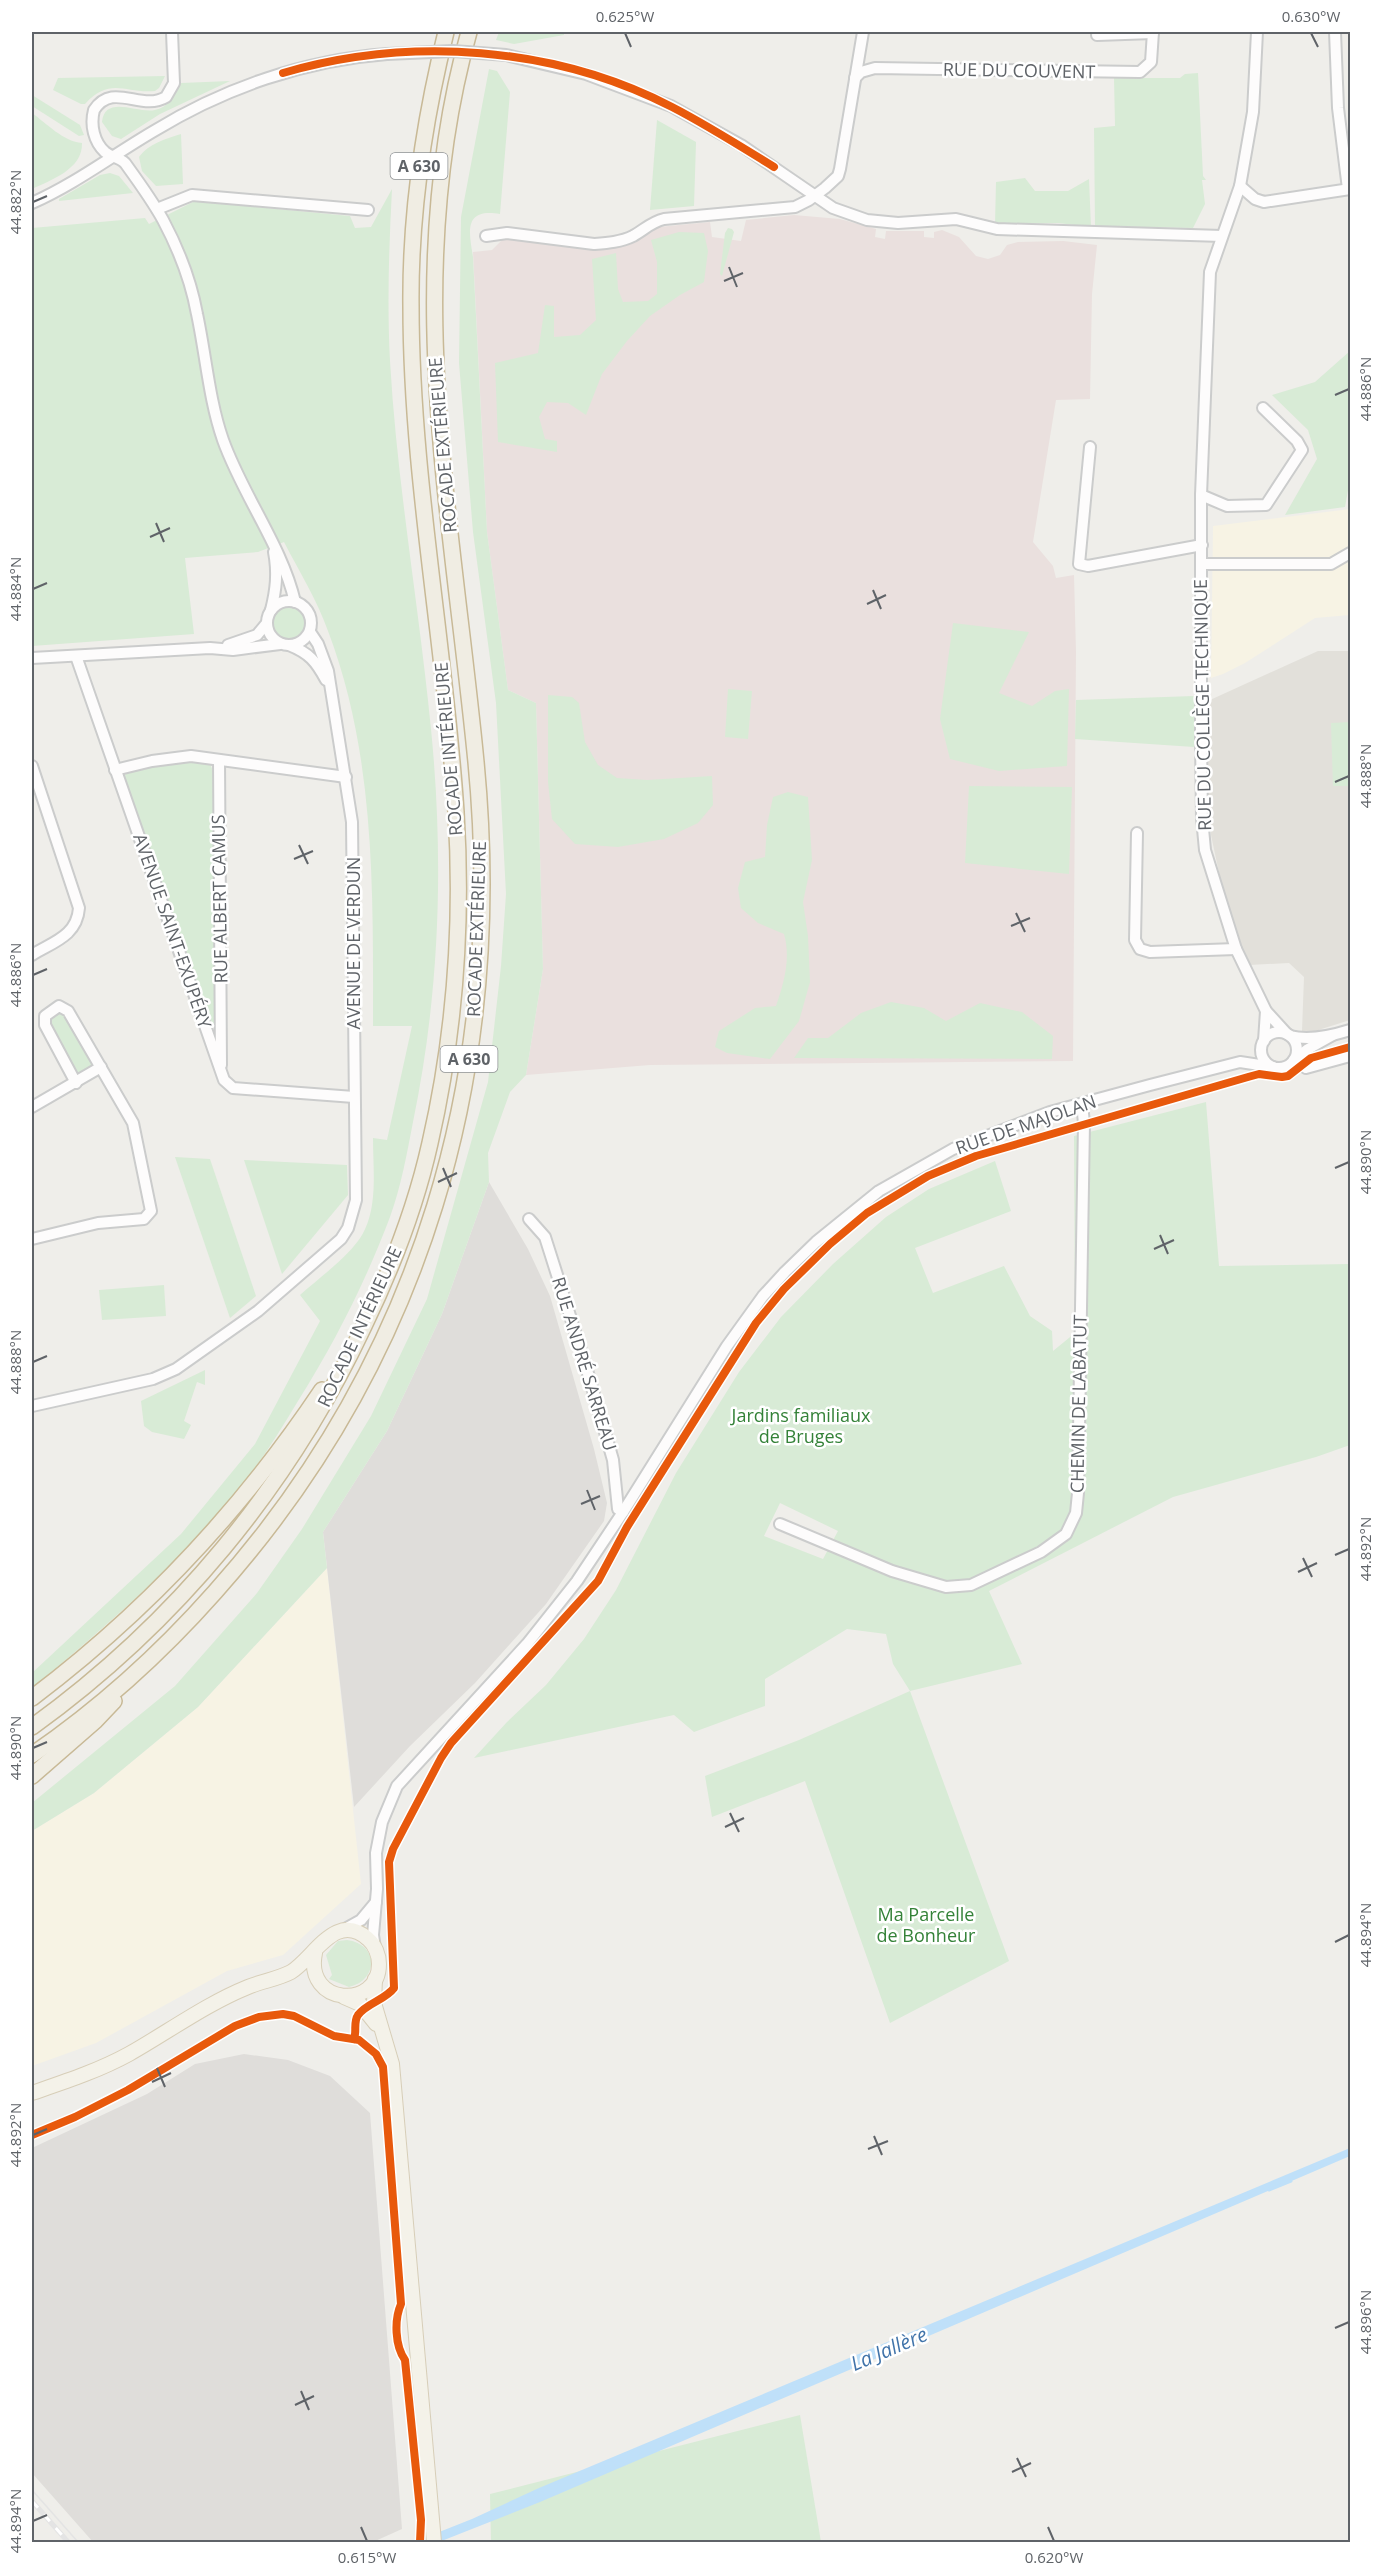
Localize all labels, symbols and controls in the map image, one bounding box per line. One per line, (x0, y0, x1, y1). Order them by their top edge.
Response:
text: 0.625°W (596, 6, 654, 26)
text: 0.630°W (1282, 6, 1340, 26)
street label: RUE DU COUVENT (943, 57, 1096, 83)
road number: A 630 (390, 153, 448, 179)
text: 44.882°N (5, 170, 25, 234)
street label: ROCADE EXTÉRIEURE (422, 356, 462, 534)
text: 44.886°N (1355, 357, 1375, 421)
text: 44.884°N (5, 557, 25, 621)
street label: RUE DU COLLÈGE TECHNIQUE (1188, 579, 1216, 831)
street label: ROCADE INTÉRIEURE (428, 661, 468, 837)
text: 44.888°N (1355, 744, 1375, 808)
street label: RUE ALBERT CAMUS (206, 814, 232, 984)
street label: AVENUE SAINT-EXUPÉRY (128, 830, 218, 1032)
street label: ROCADE EXTÉRIEURE (461, 840, 491, 1017)
street label: AVENUE DE VERDUN (341, 857, 365, 1029)
text: 44.886°N (5, 943, 25, 1007)
road number: A 630 (440, 1046, 498, 1072)
street label: RUE DE MAJOLAN (952, 1089, 1099, 1159)
text: 44.890°N (1355, 1130, 1375, 1194)
street label: ROCADE INTÉRIEURE (311, 1242, 407, 1411)
street label: RUE ANDRÉ SARREAU (547, 1274, 623, 1454)
street label: CHEMIN DE LABATUT (1064, 1314, 1092, 1493)
text: 44.888°N (5, 1330, 25, 1394)
park label: Jardins familiaux de Bruges (730, 1403, 871, 1448)
text: 44.892°N (1355, 1517, 1375, 1581)
text: 44.890°N (5, 1716, 25, 1780)
park label: Ma Parcelle de Bonheur (877, 1902, 976, 1947)
text: 44.894°N (1355, 1903, 1375, 1967)
text: 44.892°N (5, 2103, 25, 2167)
text: 44.896°N (1355, 2290, 1375, 2354)
water label: La Jallère (846, 2320, 931, 2377)
text: 44.894°N (5, 2489, 25, 2553)
text: 0.615°W (338, 2547, 396, 2567)
text: 0.620°W (1025, 2547, 1083, 2567)

